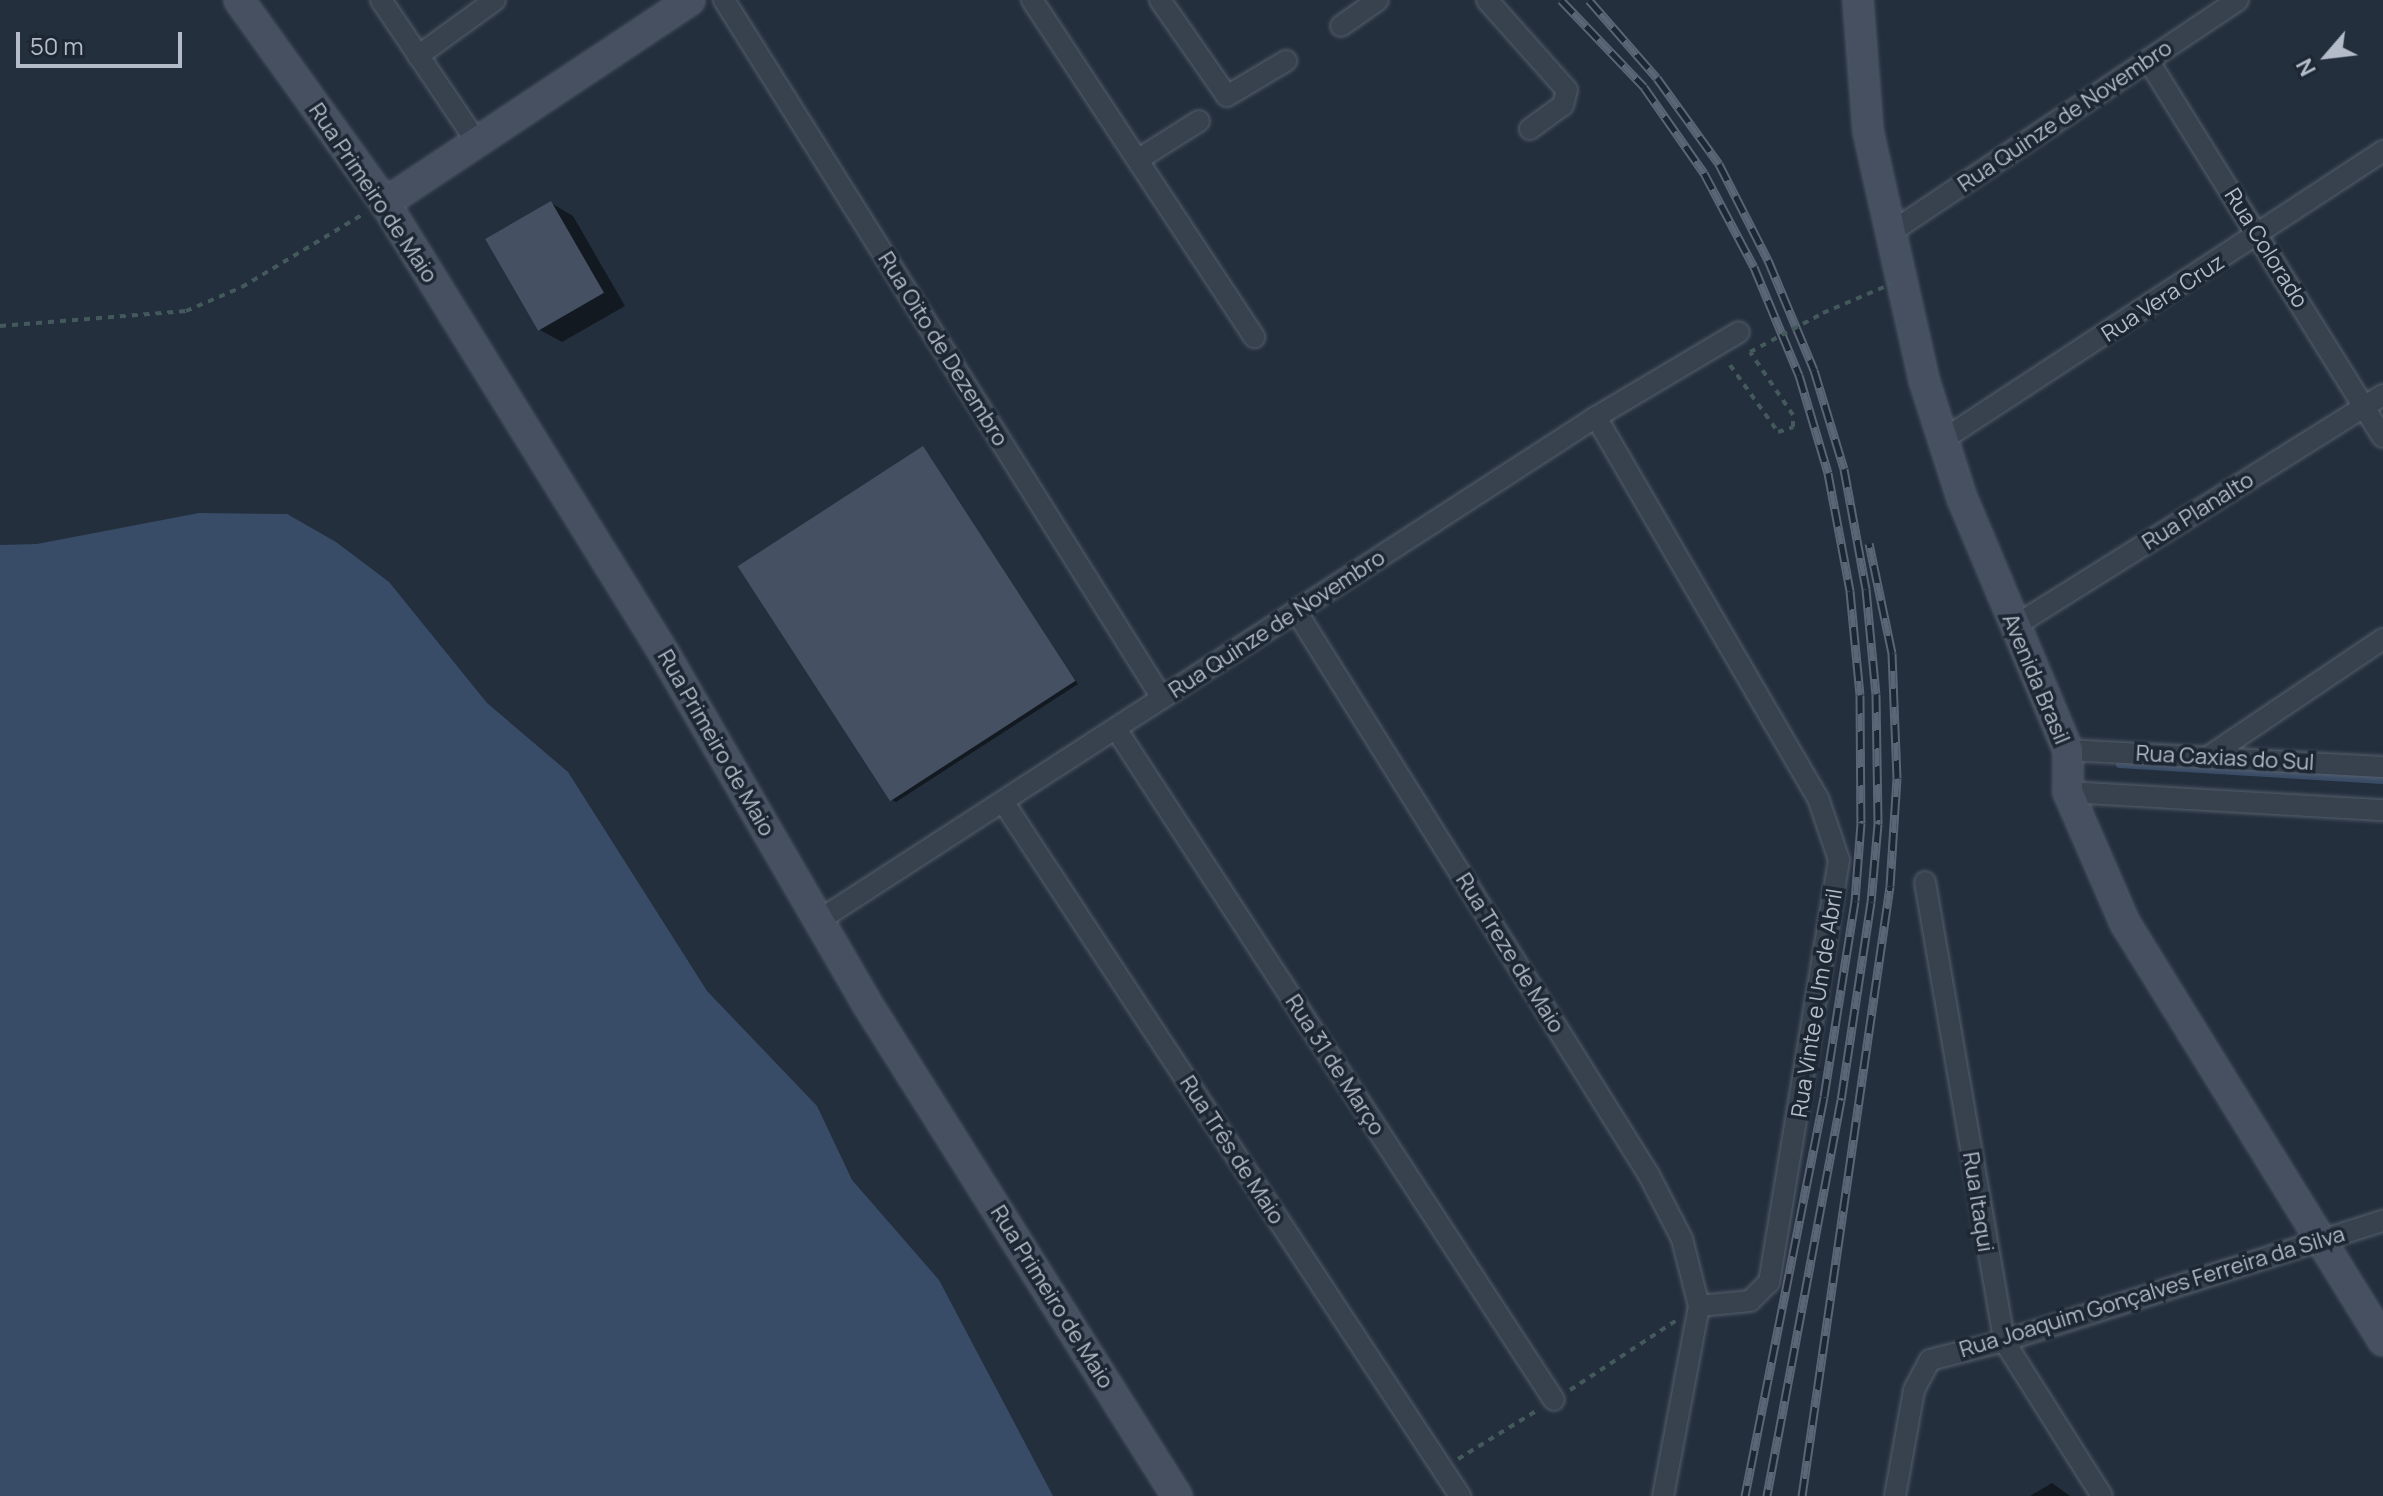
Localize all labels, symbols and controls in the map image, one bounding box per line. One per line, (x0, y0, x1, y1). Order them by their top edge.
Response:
scale bar (20, 16, 186, 66)
north arrow (2287, 16, 2367, 96)
text: 50 m (30, 29, 84, 62)
street label: Rua Quinze de Novembro (1953, 34, 2177, 198)
text: N (2289, 53, 2323, 81)
street label: Rua Primeiro de Maio (303, 98, 443, 288)
street label: Rua Colorado (2219, 183, 2313, 313)
street label: Rua Oito de Dezembro (872, 247, 1014, 451)
street label: Rua Vera Cruz (2097, 249, 2229, 347)
street label: Rua Planalto (2138, 466, 2258, 556)
street label: Rua Quinze de Novembro (1164, 544, 1390, 704)
street label: Avenida Brasil (1997, 610, 2075, 748)
street label: Rua Primeiro de Maio (652, 645, 780, 841)
street label: Rua Caxias do Sul (2135, 740, 2315, 776)
street label: Rua Treze de Maio (1450, 868, 1570, 1038)
street label: Rua Vinte e Um de Abril (1786, 887, 1848, 1119)
street label: Rua 31 de Março (1280, 990, 1390, 1140)
street label: Rua Três de Maio (1174, 1071, 1290, 1229)
street label: Rua Itaqui (1957, 1150, 1999, 1254)
street label: Rua Primeiro de Maio (985, 1201, 1119, 1393)
street label: Rua Joaquim Gonçalves Ferreira da Silva (1956, 1221, 2348, 1363)

